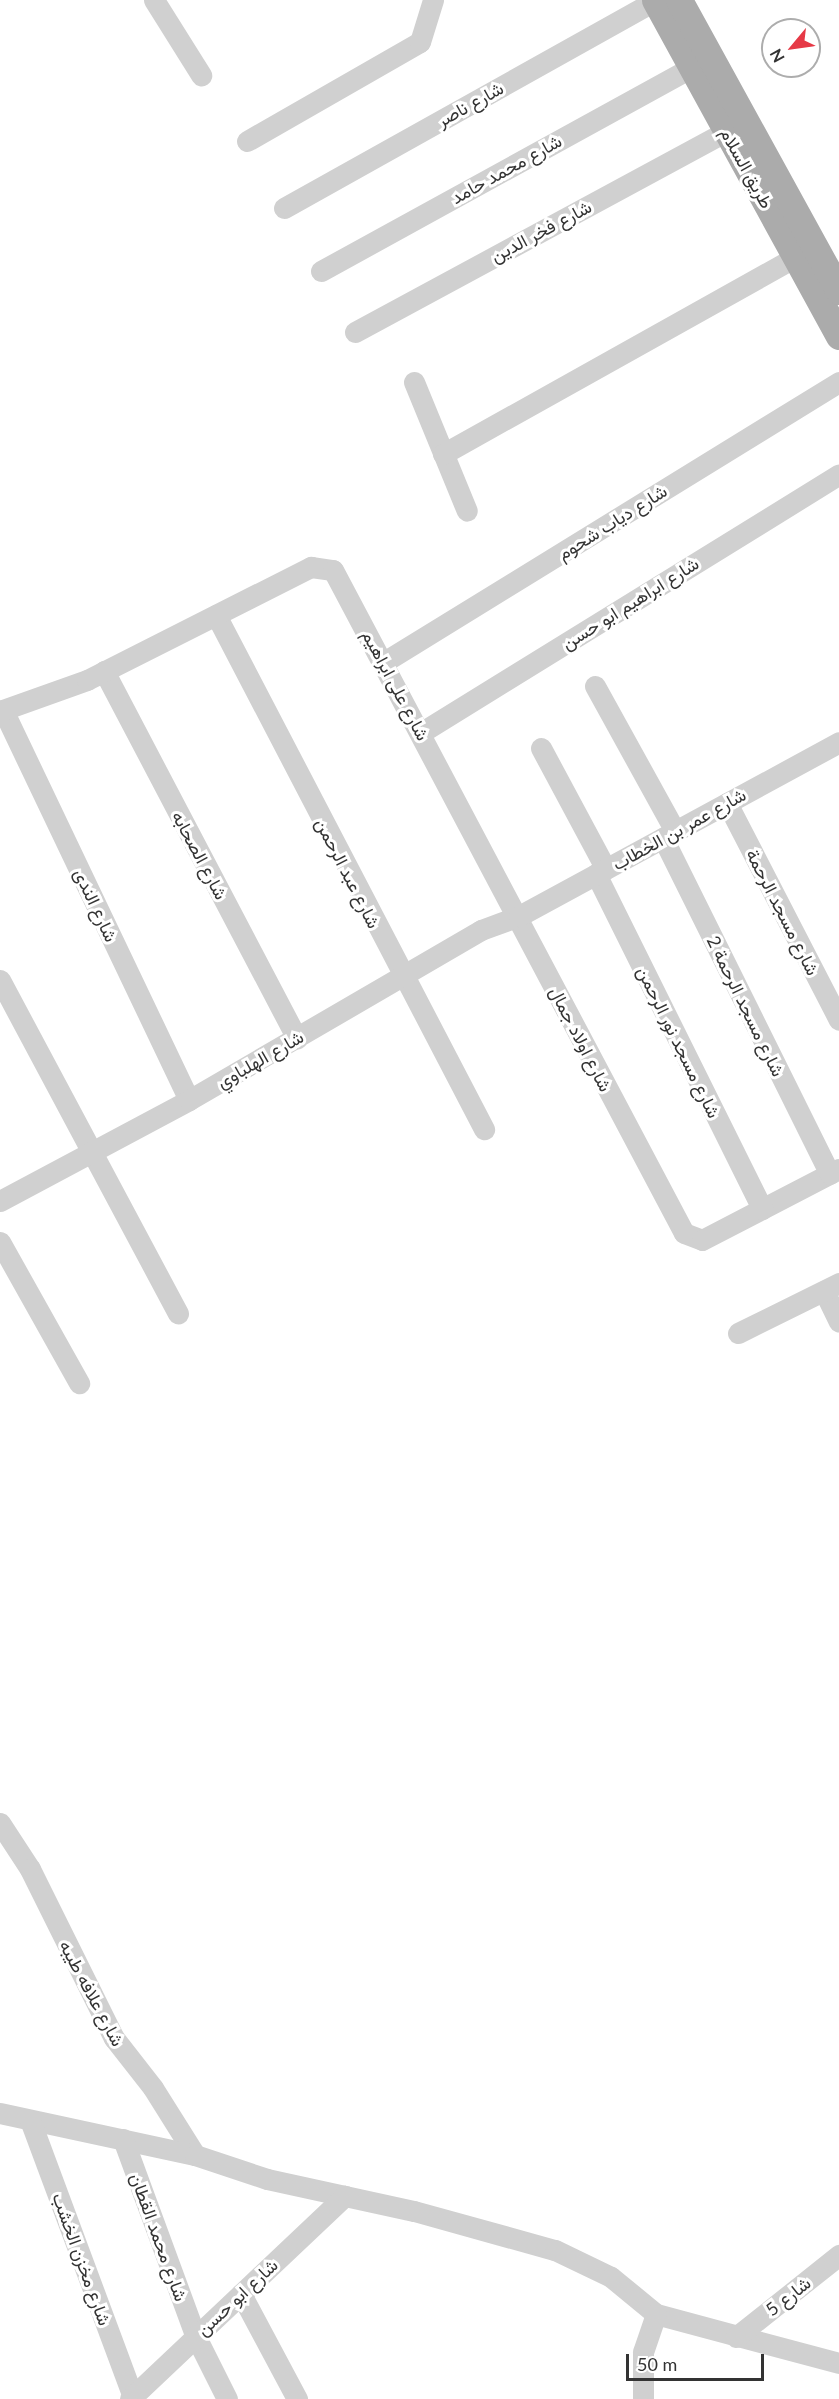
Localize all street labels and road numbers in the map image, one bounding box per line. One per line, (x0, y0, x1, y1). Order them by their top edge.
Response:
street label: شارع ناصر (433, 77, 507, 131)
street label: طريق السلام (716, 124, 778, 212)
street label: شارع محمد حامد (447, 130, 565, 208)
street label: شارع فخر الدين (487, 195, 595, 267)
street label: شارع دياب شحوم (553, 480, 671, 564)
street label: شارع ابراهيم ابو حسن (557, 552, 703, 654)
street label: شارع على ابراهيم (358, 626, 434, 744)
street label: شارع عمر بن الخطاب (609, 783, 749, 875)
street label: شارع الصحابه (168, 807, 232, 903)
street label: شارع عبد الرحمن (311, 814, 385, 932)
street label: شارع مسجد الرحمة (742, 845, 824, 979)
street label: شارع الندى (70, 865, 122, 945)
street label: شارع مسجد الرحمة 2 (703, 932, 789, 1080)
street label: شارع مسجد نور الرحمن (633, 963, 725, 1121)
street label: شارع اولاد جمال (545, 983, 617, 1095)
street label: شارع الهلباوي (213, 1026, 307, 1092)
street label: شارع علافه طيبه (55, 1936, 129, 2050)
street label: شارع محمد القطان (126, 2170, 192, 2304)
street label: شارع مخزن الخشب (48, 2190, 116, 2328)
street label: شارع ابو حسن (192, 2254, 282, 2340)
street label: شارع 5 (761, 2272, 815, 2320)

